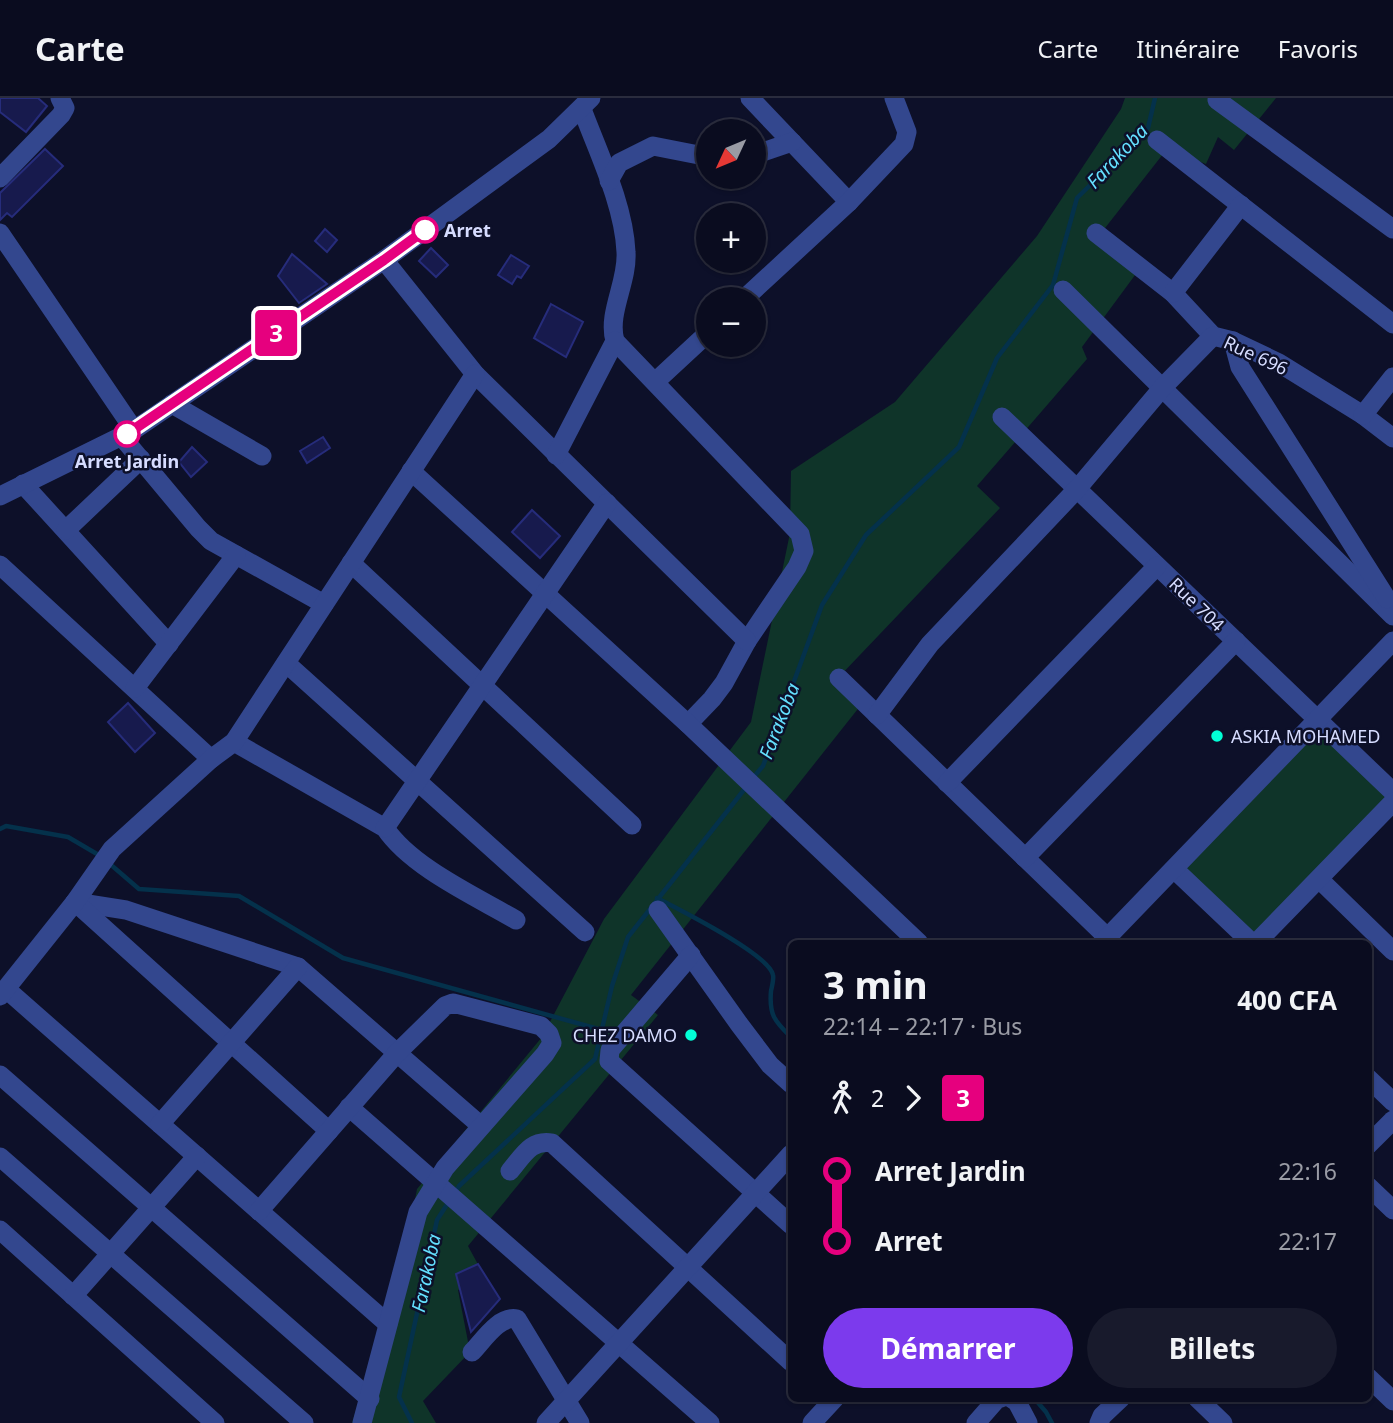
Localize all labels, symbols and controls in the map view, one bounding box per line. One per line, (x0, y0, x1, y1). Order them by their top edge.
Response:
text: Carte (35, 26, 125, 71)
text: Carte (1038, 32, 1098, 65)
text: Itinéraire (1136, 32, 1240, 65)
text: Favoris (1278, 32, 1358, 65)
water label: Farakoba (1080, 118, 1154, 194)
north arrow (696, 119, 766, 189)
map controls (696, 119, 766, 357)
button: + (696, 203, 766, 273)
marker: Arret (412, 217, 438, 243)
place label: Arret (444, 218, 491, 242)
button: − (696, 287, 766, 357)
line badge: 3 (253, 310, 299, 356)
text: 3 (269, 316, 283, 349)
street label: Rue 696 (1220, 330, 1292, 380)
marker: Arret Jardin (114, 421, 140, 447)
place label: Arret Jardin (75, 449, 179, 473)
street label: Rue 704 (1164, 572, 1230, 636)
water label: Farakoba (753, 679, 805, 763)
place label: ASKIA MOHAMED (1231, 724, 1381, 748)
marker: ASKIA MOHAMED (1209, 728, 1225, 744)
text: 3 min (823, 958, 928, 1010)
text: 400 CFA (1237, 982, 1337, 1018)
text: 22:14 – 22:17 · Bus (823, 1010, 1022, 1042)
place label: CHEZ DAMO (573, 1023, 677, 1047)
marker: CHEZ DAMO (683, 1027, 699, 1043)
icon: walk (823, 1079, 861, 1117)
icon: forward (894, 1079, 932, 1117)
text: 3 (956, 1081, 970, 1114)
text: 2 (871, 1082, 884, 1114)
text: Arret Jardin (875, 1153, 1026, 1189)
text: 22:16 (1278, 1155, 1337, 1187)
text: Arret (875, 1223, 943, 1259)
text: 22:17 (1278, 1225, 1337, 1257)
water label: Farakoba (405, 1231, 447, 1315)
button: Démarrer (823, 1308, 1073, 1388)
button: Billets (1087, 1308, 1337, 1388)

